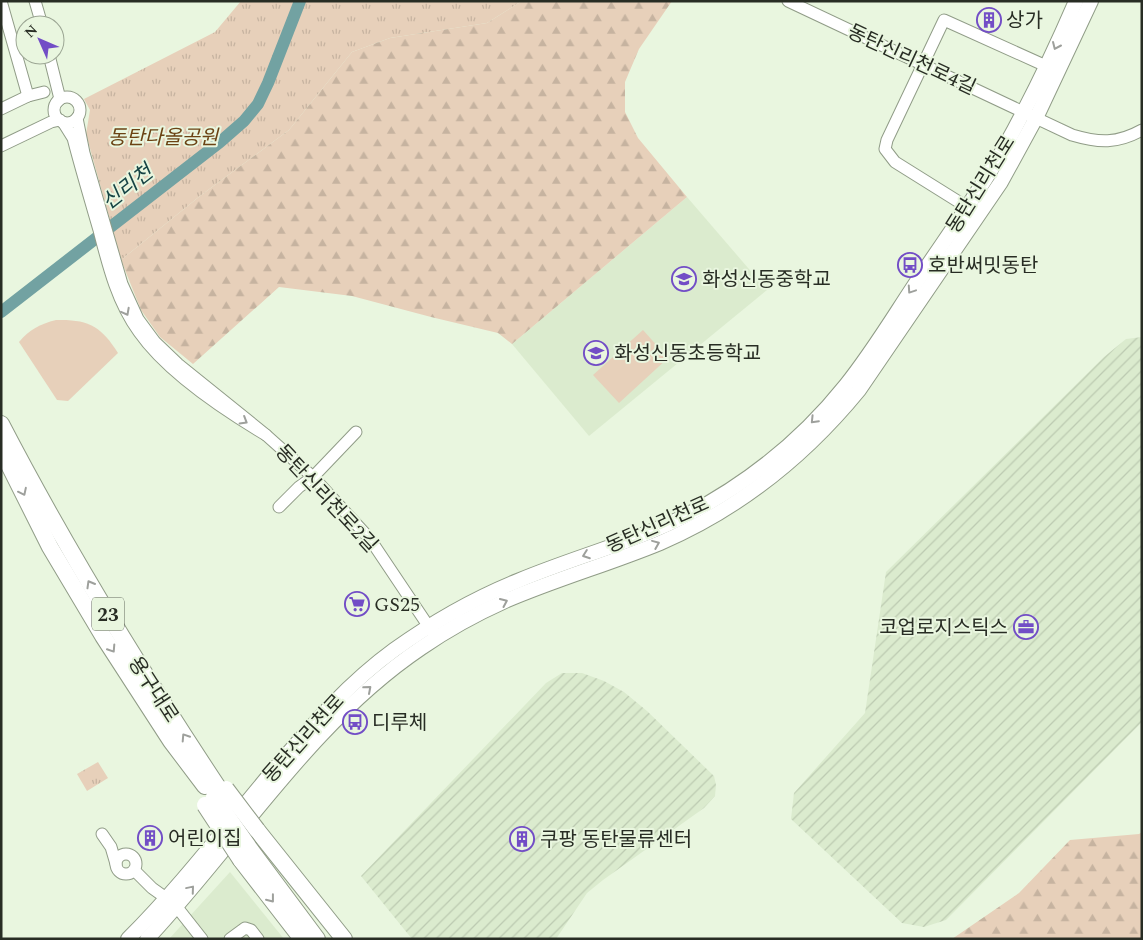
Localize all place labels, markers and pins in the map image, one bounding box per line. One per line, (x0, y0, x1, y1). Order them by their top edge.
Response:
place label: 상가 (1006, 6, 1043, 36)
building icon: 상가 (976, 7, 1002, 33)
place label: 호반써밋동탄 (928, 251, 1038, 281)
bus stop icon: 호반써밋동탄 (897, 252, 923, 278)
place label: 화성신동중학교 (702, 265, 831, 295)
school or university icon: 화성신동중학교 (671, 266, 697, 292)
place label: 화성신동초등학교 (614, 339, 761, 369)
school or university icon: 화성신동초등학교 (583, 340, 609, 366)
place label: GS25 (374, 590, 420, 620)
supermarket icon: GS25 (344, 591, 370, 617)
place label: 코업로지스틱스 (879, 613, 1008, 643)
office icon: 코업로지스틱스 (1013, 614, 1039, 640)
place label: 디루체 (372, 708, 427, 738)
bus stop icon: 디루체 (342, 709, 368, 735)
place label: 어린이집 (168, 824, 242, 854)
building icon: 어린이집 (137, 825, 163, 851)
place label: 쿠팡 동탄물류센터 (540, 825, 692, 855)
building icon: 쿠팡 동탄물류센터 (509, 826, 535, 852)

